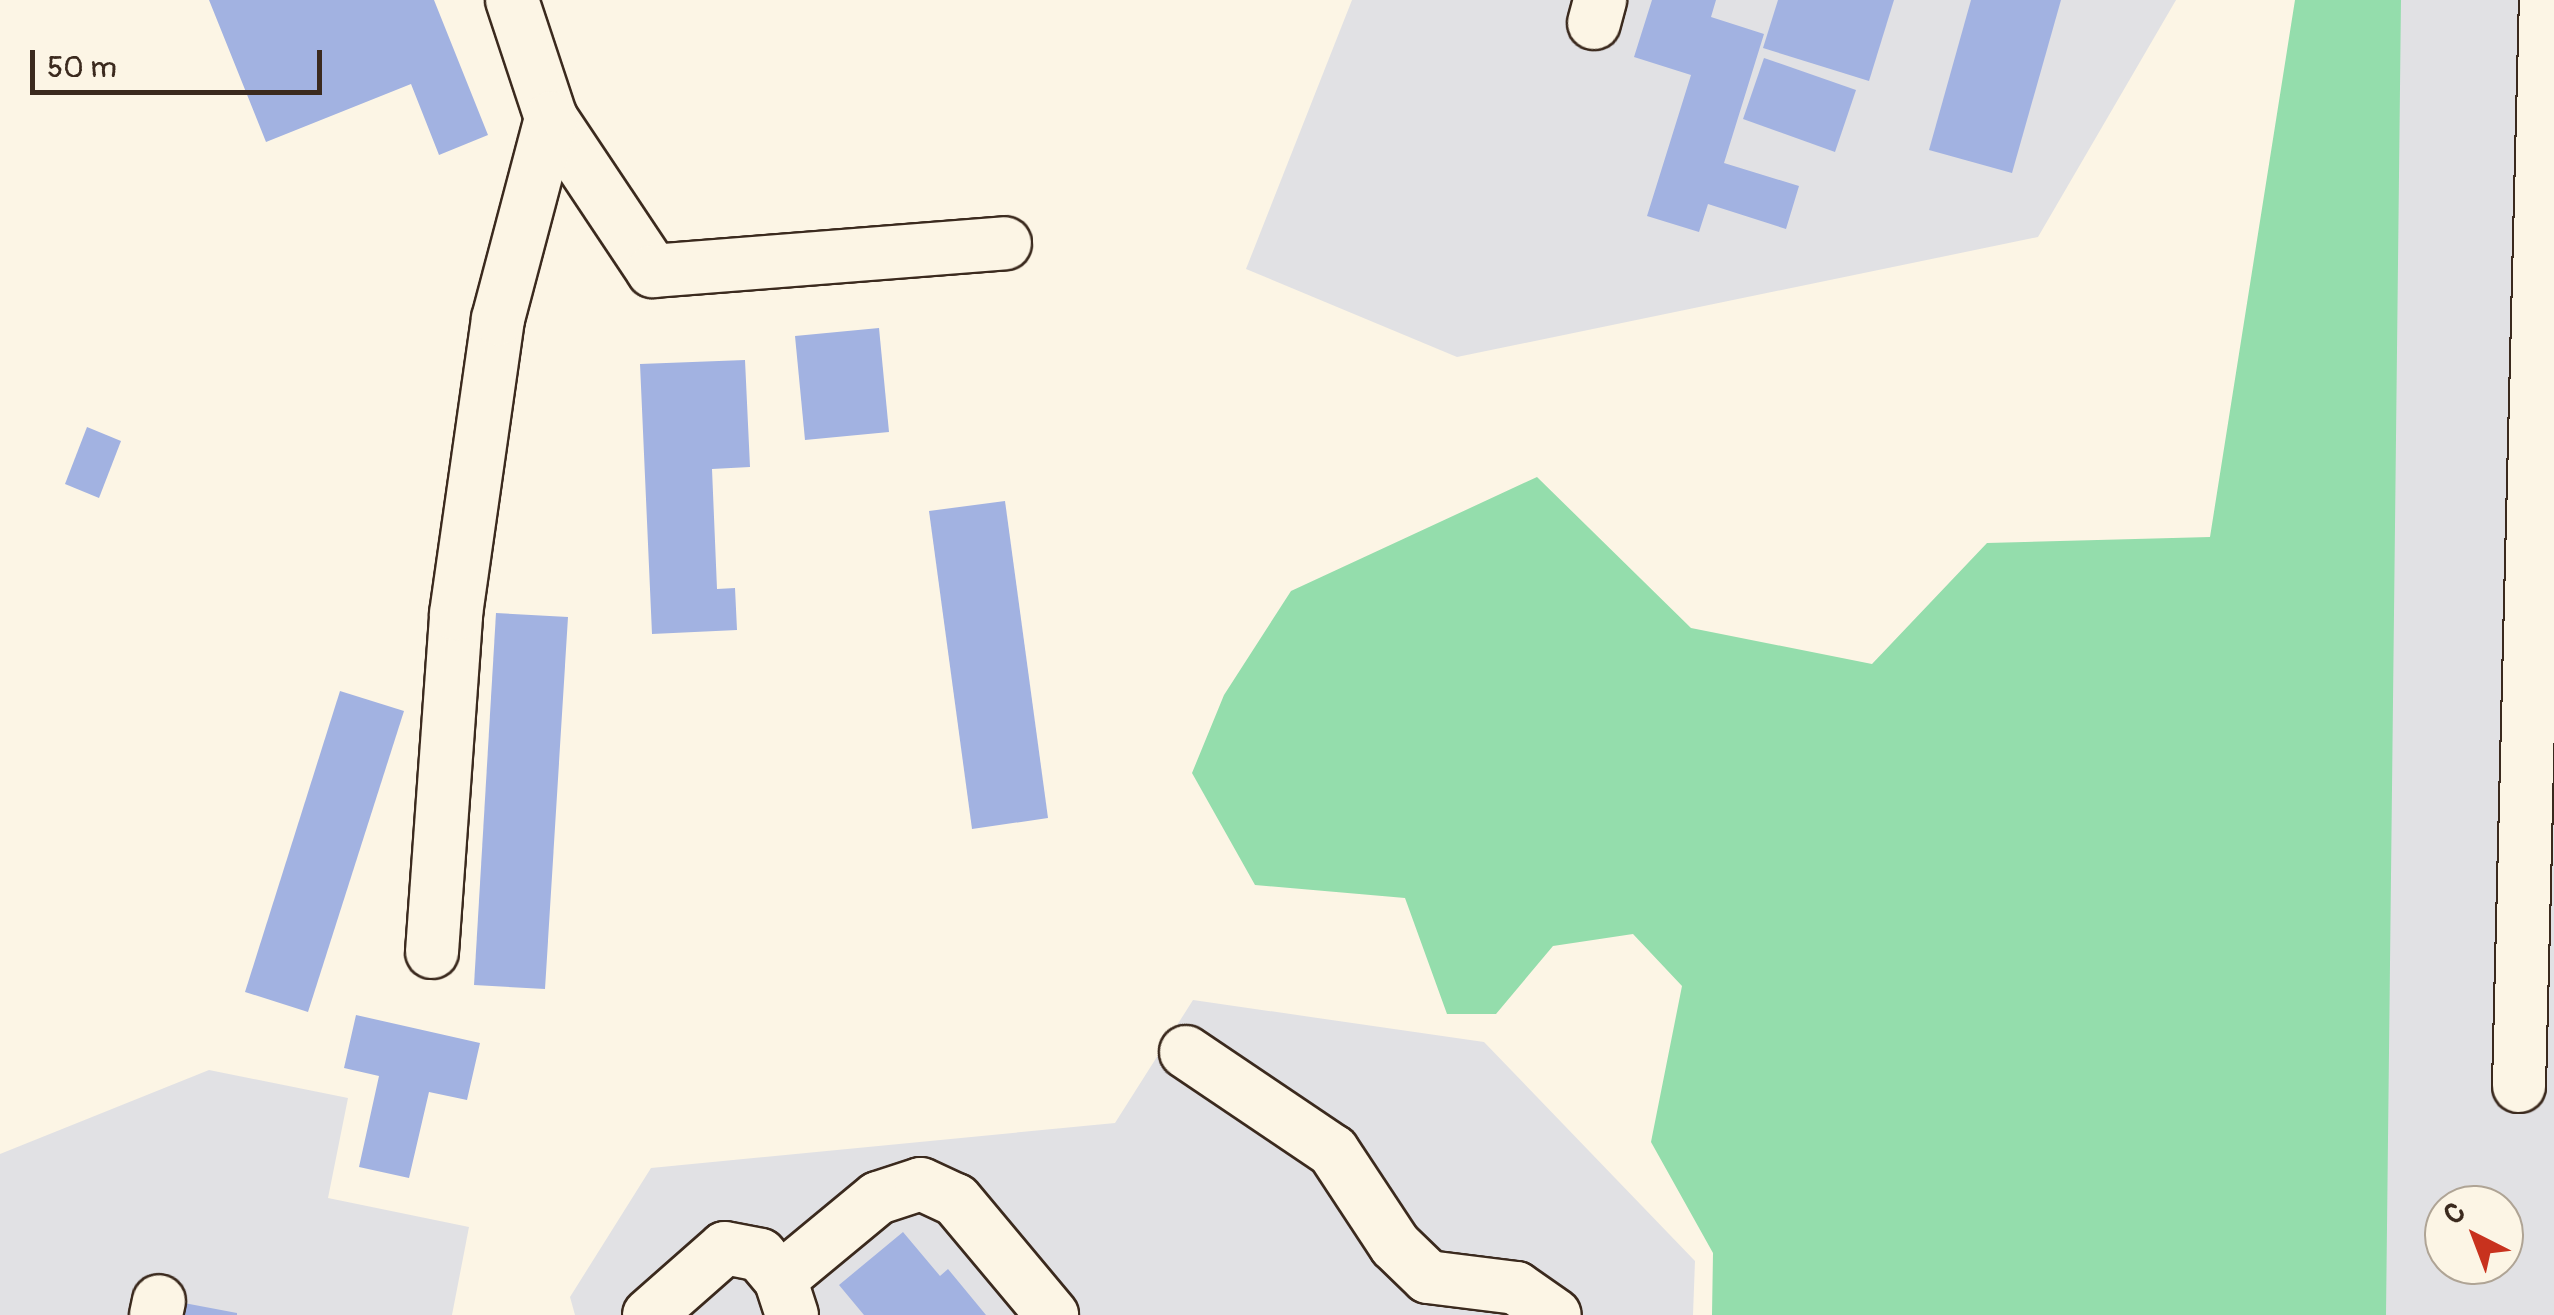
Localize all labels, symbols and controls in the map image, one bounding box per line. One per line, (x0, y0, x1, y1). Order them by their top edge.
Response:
scale bar (35, 30, 328, 92)
text: 50 m (47, 49, 117, 86)
north arrow (2424, 1185, 2524, 1285)
text: С (2437, 1195, 2473, 1233)

